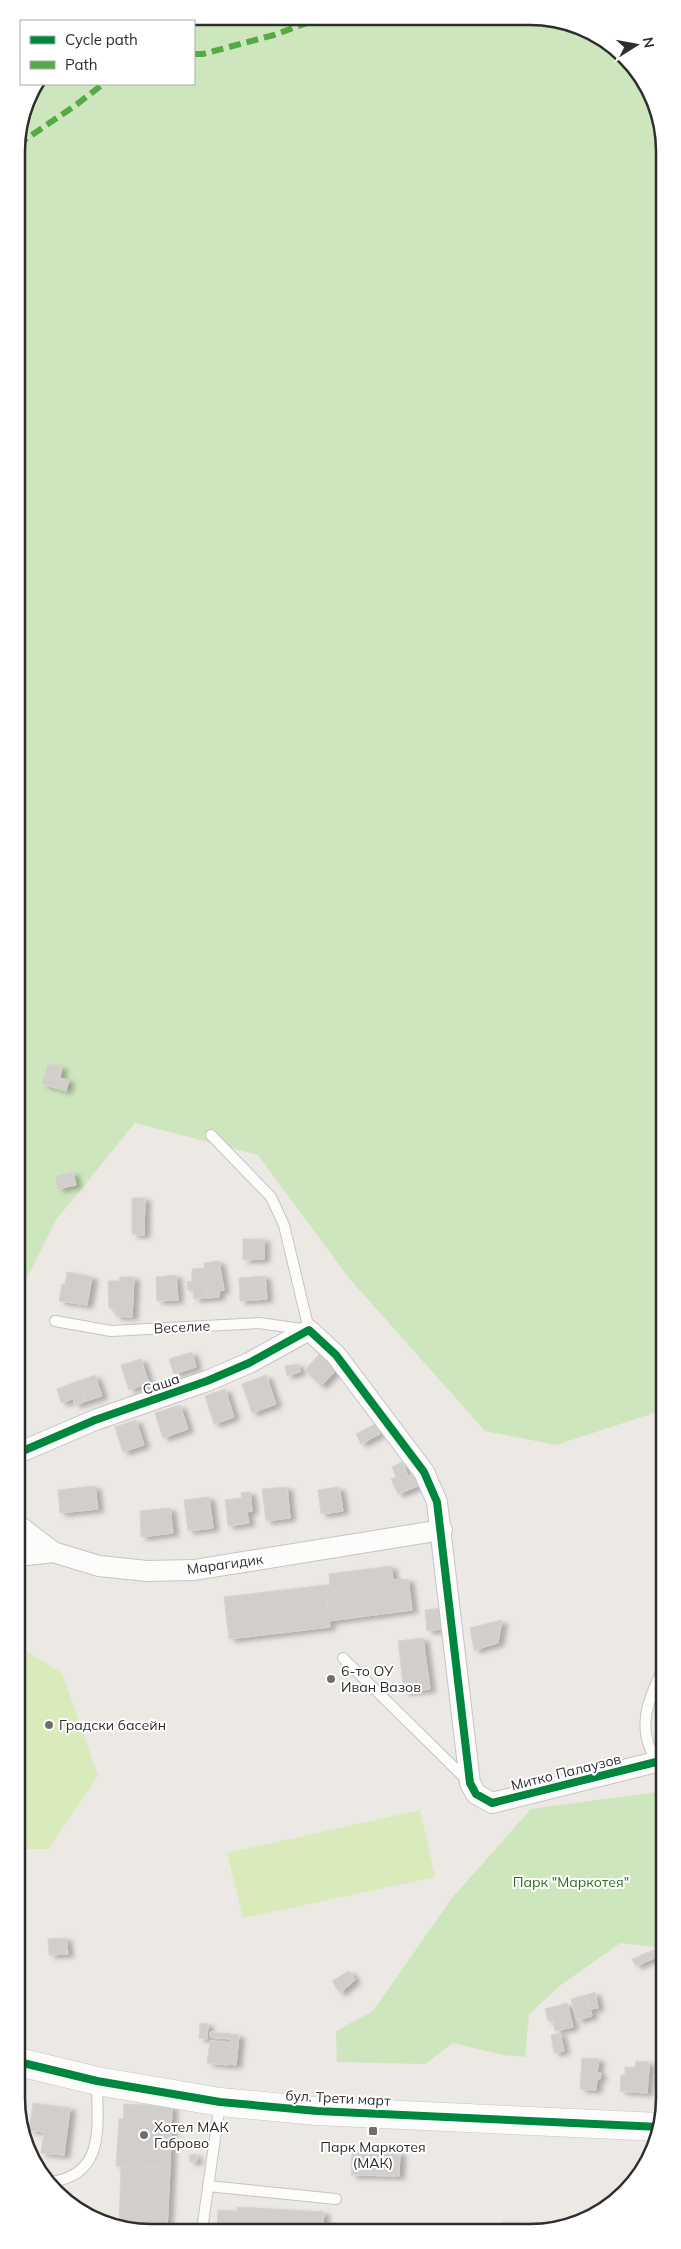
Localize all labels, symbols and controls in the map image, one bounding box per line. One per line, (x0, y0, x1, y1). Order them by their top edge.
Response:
legend (20, 20, 195, 85)
north arrow (611, 20, 661, 70)
text: Cycle path (65, 30, 138, 49)
text: N (639, 36, 659, 49)
text: Path (65, 55, 97, 74)
street label: Веселие (153, 1317, 211, 1337)
street label: Саша (140, 1369, 182, 1399)
street label: Марагидик (186, 1550, 265, 1578)
place label: 6-то ОУ Иван Вазов (341, 1662, 421, 1696)
marker: 6-то ОУ Иван Вазов (325, 1673, 337, 1685)
place label: Градски басейн (59, 1716, 166, 1734)
marker: Градски басейн (43, 1719, 55, 1731)
street label: Митко Палаузов (509, 1750, 623, 1794)
park label: Парк "Маркотея" (513, 1873, 629, 1891)
street label: бул. Трети март (285, 2086, 392, 2110)
place label: Хотел МАК Габрово (154, 2118, 229, 2152)
marker: Парк Маркотея (МАК) (367, 2125, 379, 2137)
marker: Хотел МАК Габрово (138, 2129, 150, 2141)
place label: Парк Маркотея (МАК) (320, 2138, 426, 2172)

